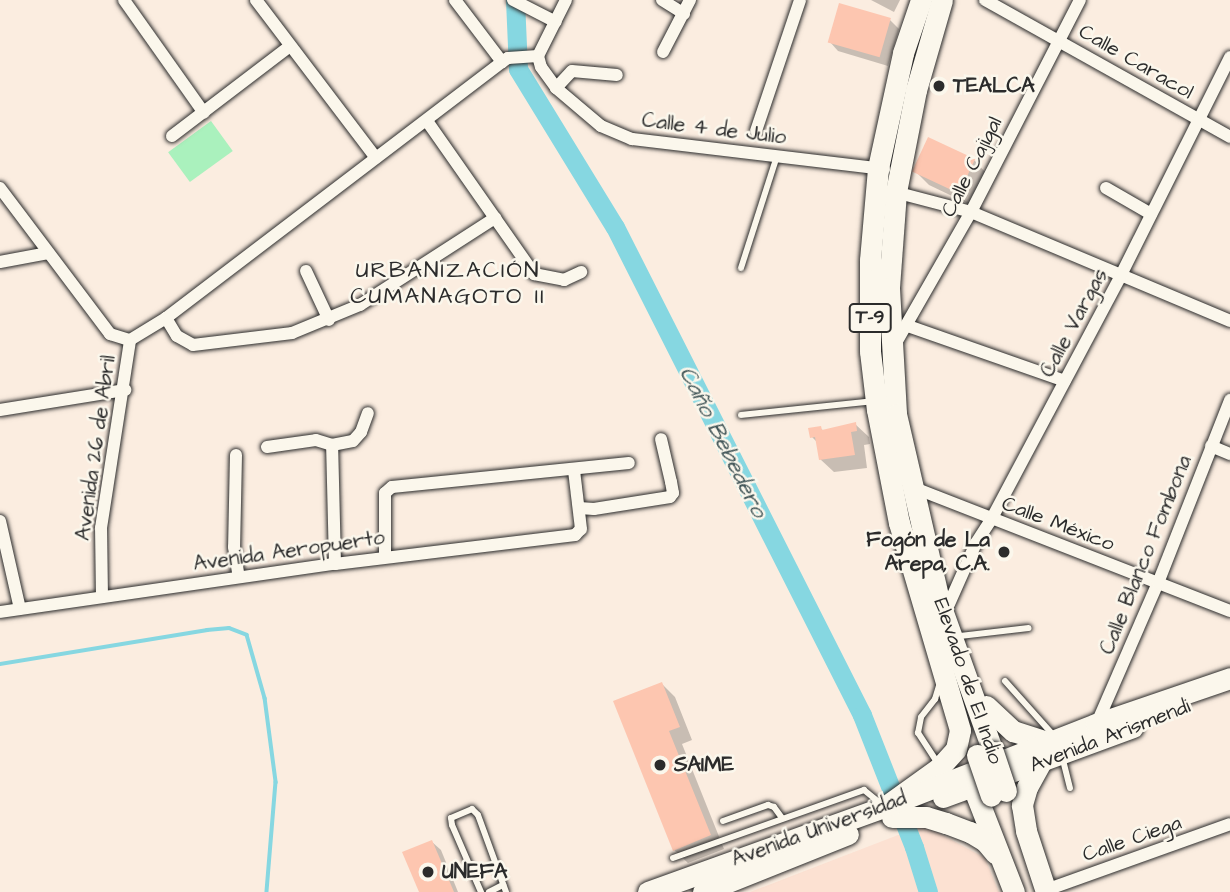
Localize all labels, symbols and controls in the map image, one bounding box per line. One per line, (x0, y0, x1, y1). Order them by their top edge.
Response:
street label: Calle Caracol (1074, 19, 1198, 105)
place label: TEALCA (953, 73, 1035, 99)
marker: TEALCA (931, 78, 947, 94)
street label: Calle 4 de Julio (640, 108, 788, 150)
street label: Calle Cajigal (936, 113, 1008, 221)
district label: URBANIZACIÓN CUMANAGOTO II (352, 256, 544, 310)
street label: Calle Vargas (1035, 264, 1113, 382)
road number: T-9 (847, 302, 893, 334)
street label: Avenida 26 de Abril (71, 354, 121, 542)
water label: Caño Bebedero (673, 362, 773, 522)
street label: Calle Blanco Fombona (1095, 452, 1197, 658)
street label: Calle México (998, 491, 1118, 557)
street label: Avenida Aeropuerto (192, 525, 386, 577)
place label: Fogón de La Arepa, C.A. (866, 527, 990, 577)
marker: Fogón de La Arepa, C.A. (996, 544, 1012, 560)
street label: Elevado de El Indio (928, 595, 1008, 767)
street label: Avenida Arismendi (1026, 694, 1194, 778)
place label: SAIME (674, 752, 734, 778)
marker: SAIME (652, 757, 668, 773)
street label: Avenida Universidad (728, 786, 910, 872)
street label: Calle Ciega (1079, 810, 1185, 868)
place label: UNEFA (442, 859, 507, 885)
marker: UNEFA (420, 864, 436, 880)

